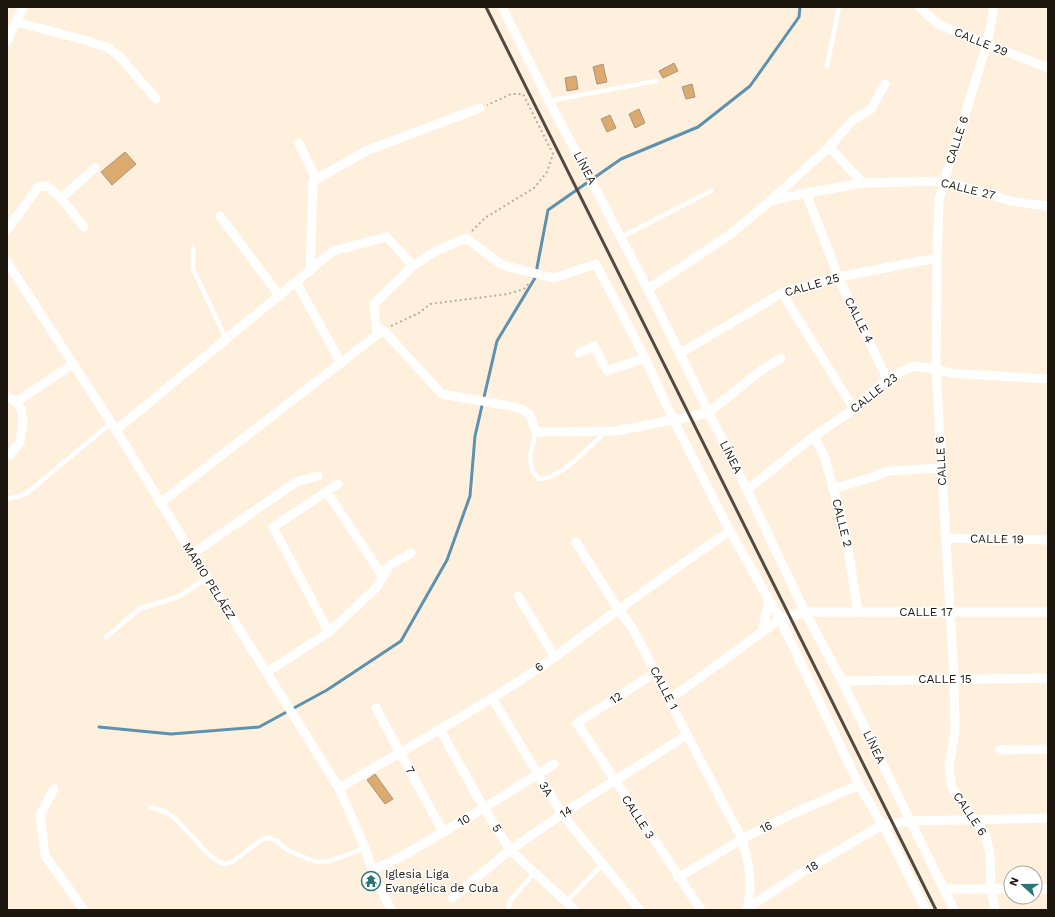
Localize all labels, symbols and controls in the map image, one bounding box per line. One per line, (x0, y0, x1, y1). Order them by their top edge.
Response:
street label: CALLE 29 (952, 25, 1010, 59)
street label: CALLE 6 (943, 114, 971, 166)
street label: LÍNEA (571, 149, 599, 187)
street label: CALLE 27 (939, 175, 997, 203)
street label: CALLE 25 (783, 271, 841, 299)
street label: CALLE 4 (842, 295, 876, 345)
street label: CALLE 23 (848, 370, 900, 416)
street label: CALLE 6 (933, 436, 949, 486)
street label: LÍNEA (717, 438, 745, 476)
street label: CALLE 2 (829, 497, 855, 549)
street label: CALLE 19 (970, 532, 1024, 546)
street label: MARIO PELÁEZ (180, 540, 238, 622)
street label: CALLE 17 (899, 605, 953, 619)
street label: 6 (532, 659, 546, 675)
street label: CALLE 1 (647, 664, 681, 712)
street label: CALLE 15 (918, 672, 972, 686)
street label: 12 (607, 689, 625, 707)
street label: LÍNEA (860, 728, 888, 766)
street label: 7 (402, 764, 418, 776)
street label: 3A (536, 779, 556, 799)
street label: CALLE 6 (950, 790, 990, 838)
street label: CALLE 3 (619, 793, 657, 841)
street label: 14 (557, 803, 575, 821)
street label: 10 (455, 811, 473, 829)
street label: 16 (757, 818, 775, 836)
street label: 5 (489, 821, 505, 835)
street label: 18 (803, 858, 821, 876)
north arrow (1003, 865, 1043, 905)
place label: Iglesia Liga Evangélica de Cuba (385, 867, 499, 895)
temple icon: Iglesia Liga Evangélica de Cuba (360, 870, 382, 892)
text: N (1007, 875, 1022, 888)

